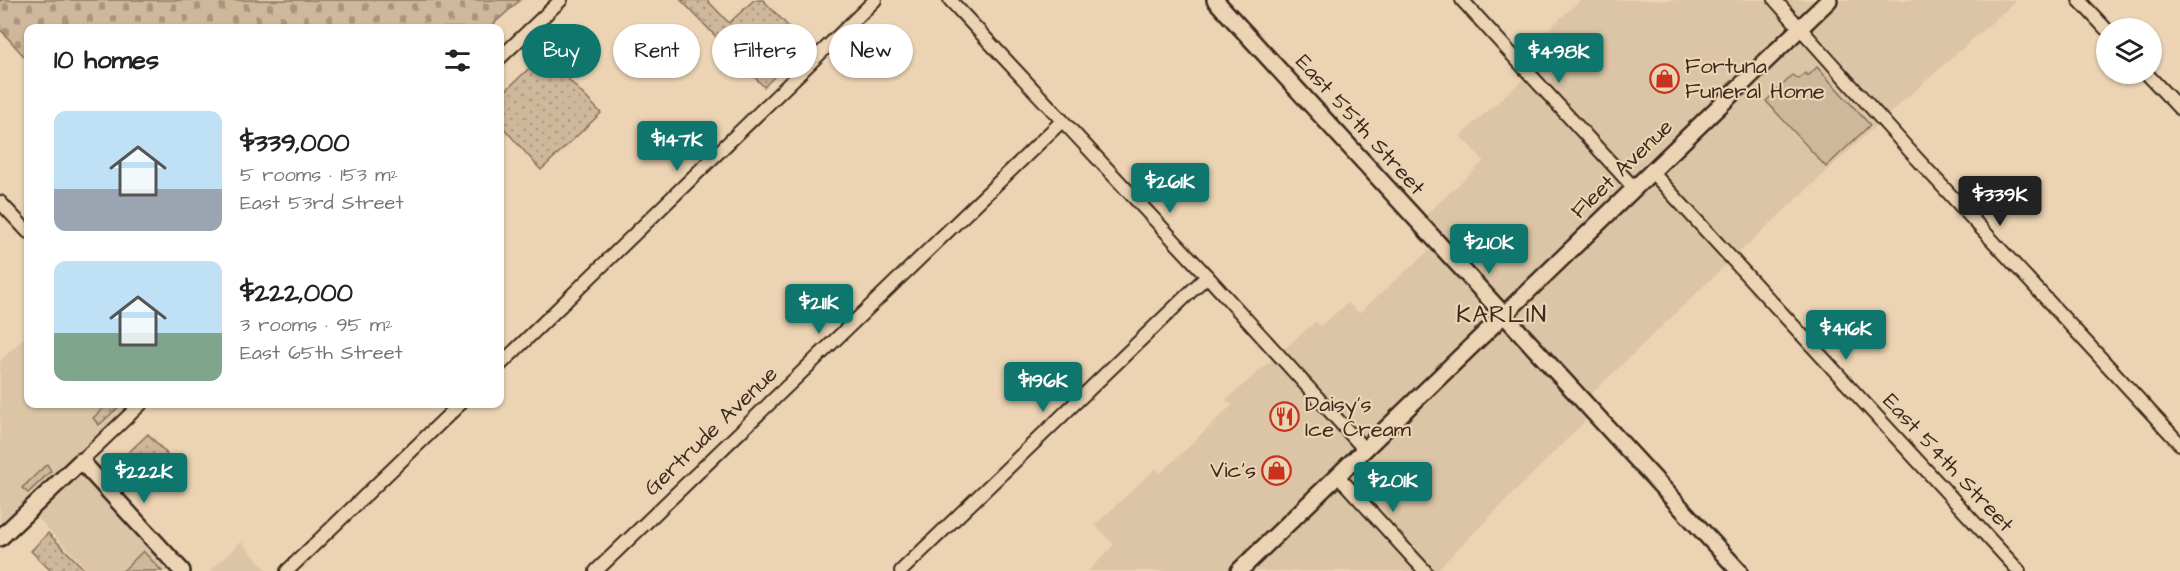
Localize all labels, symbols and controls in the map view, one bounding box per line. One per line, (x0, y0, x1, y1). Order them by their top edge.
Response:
map controls (2096, 18, 2162, 84)
button: layers (2096, 18, 2162, 84)
chip: Buy (522, 24, 601, 78)
chip: Rent (613, 24, 700, 78)
chip: Filters (712, 24, 817, 78)
chip: New (829, 24, 913, 78)
pin: $498K (1517, 33, 1601, 84)
text: $498K (1528, 38, 1590, 66)
text: 10 homes (54, 42, 159, 78)
icon: filters (441, 44, 474, 77)
street label: East 55th Street (1288, 48, 1432, 203)
place label: Fortuna Funeral Home (1685, 51, 1825, 107)
shop icon: Fortuna Funeral Home (1648, 63, 1680, 95)
street label: Fleet Avenue (1564, 112, 1680, 226)
pin: $147K (635, 121, 719, 172)
text: $339,000 (240, 125, 350, 161)
text: $147K (651, 126, 703, 154)
icon: home (102, 135, 174, 207)
text: 5 rooms · 153 m² (240, 161, 398, 189)
pin: $261K (1128, 163, 1212, 214)
text: $261K (1145, 168, 1195, 196)
pin: $339K (1958, 176, 2042, 227)
text: $339K (1973, 181, 2027, 209)
text: East 53rd Street (240, 189, 403, 217)
pin: $210K (1447, 224, 1531, 275)
text: $210K (1464, 229, 1514, 257)
text: $222,000 (240, 275, 353, 311)
pin: $211K (777, 284, 861, 335)
icon: home (102, 285, 174, 357)
text: $211K (799, 289, 839, 317)
district label: KARLIN (1456, 298, 1548, 332)
pin: $416K (1804, 310, 1888, 361)
text: 3 rooms · 95 m² (240, 311, 393, 339)
text: $416K (1820, 315, 1872, 343)
text: East 65th Street (240, 339, 403, 367)
street label: Gertrude Avenue (637, 359, 785, 503)
pin: $196K (1001, 362, 1085, 413)
text: $196K (1018, 367, 1068, 395)
street label: East 54th Street (1875, 387, 2021, 539)
place label: Daisy's Ice Cream (1305, 389, 1411, 445)
restaurant icon: Daisy's Ice Cream (1268, 401, 1300, 433)
pin: $222K (102, 453, 186, 504)
shop icon: Vic's (1261, 454, 1293, 486)
place label: Vic's (1210, 455, 1256, 486)
text: $222K (115, 458, 173, 486)
pin: $201K (1351, 462, 1435, 513)
text: $201K (1368, 467, 1418, 495)

